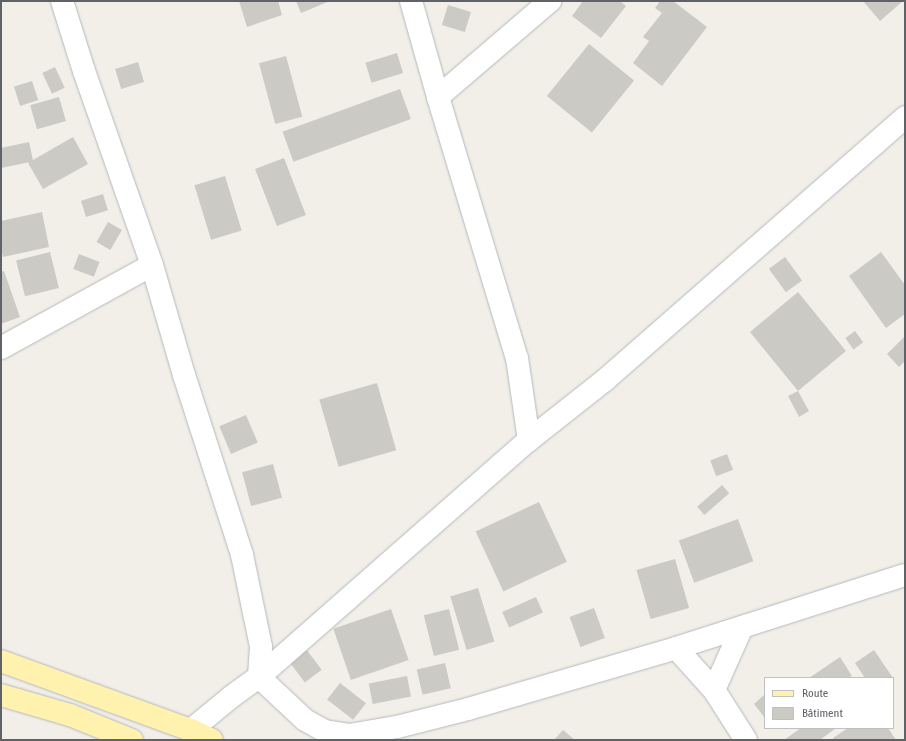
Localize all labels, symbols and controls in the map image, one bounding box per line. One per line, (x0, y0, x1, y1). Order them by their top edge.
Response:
legend (764, 677, 894, 729)
text: Route (802, 686, 828, 700)
text: Bâtiment (802, 706, 843, 720)

